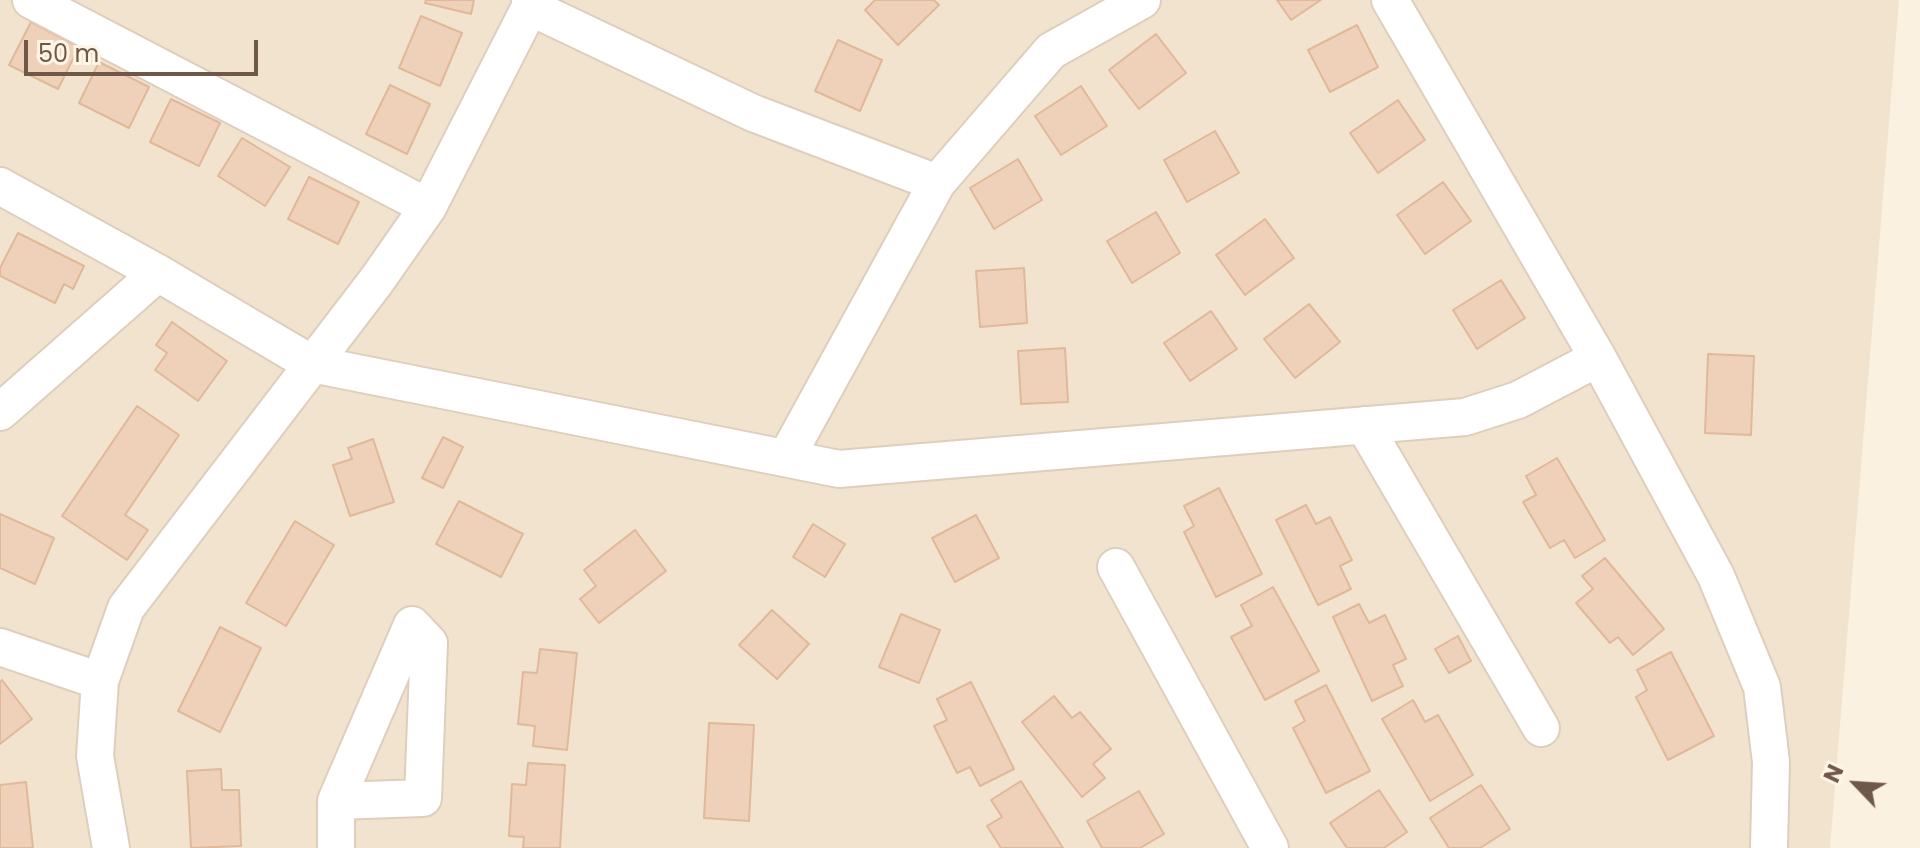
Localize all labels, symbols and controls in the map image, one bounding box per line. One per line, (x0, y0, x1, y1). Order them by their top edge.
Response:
scale bar (28, 24, 262, 74)
text: 50 m (38, 37, 99, 70)
north arrow (1816, 744, 1896, 824)
text: N (1816, 760, 1851, 788)

